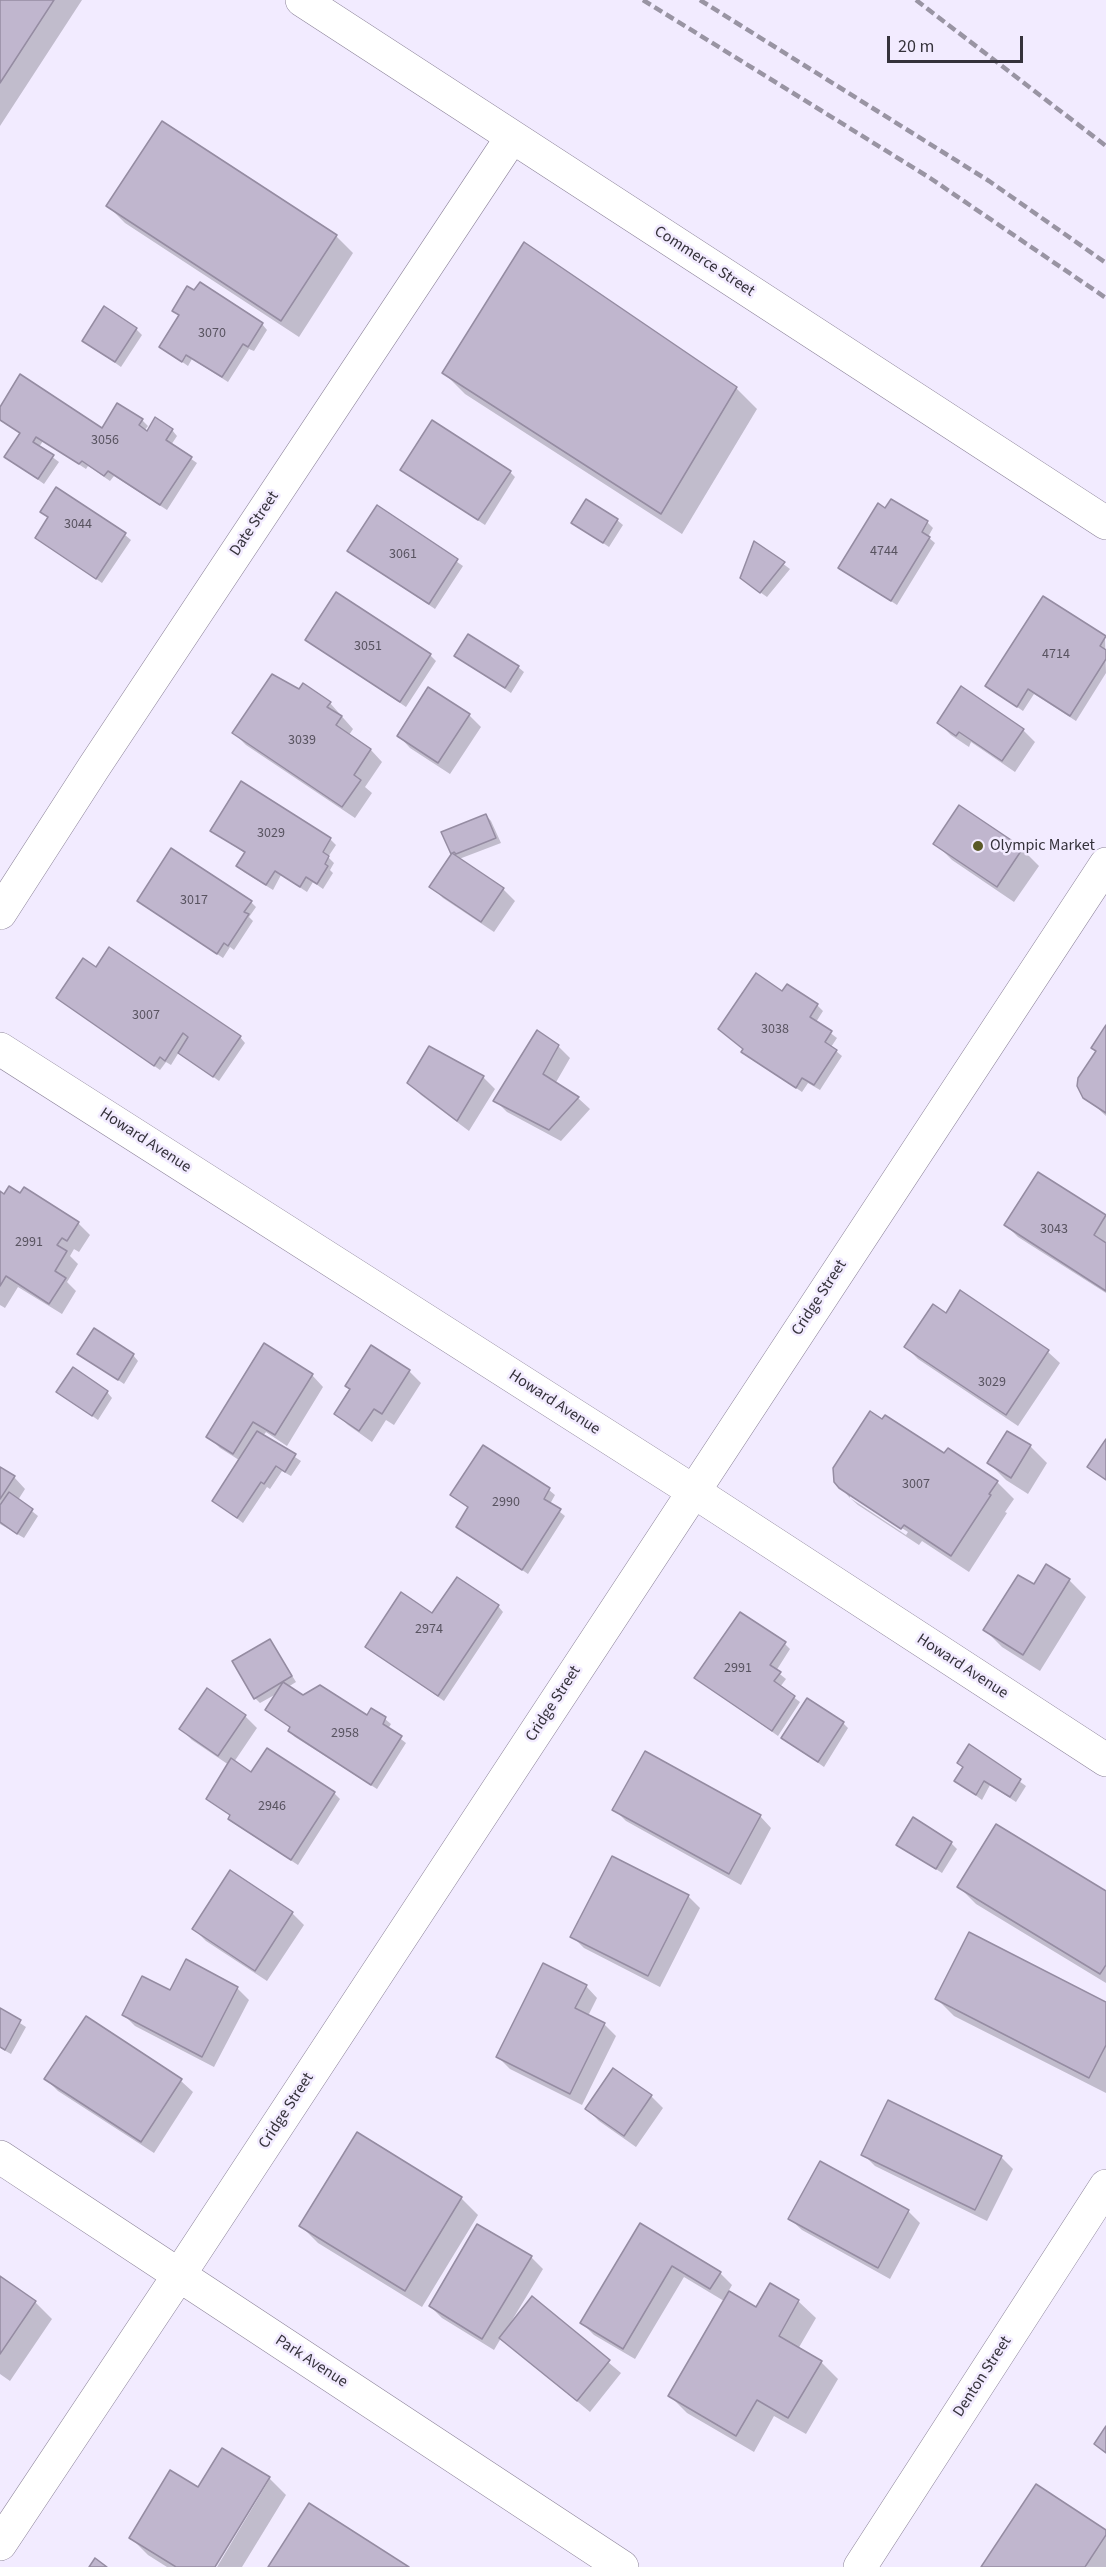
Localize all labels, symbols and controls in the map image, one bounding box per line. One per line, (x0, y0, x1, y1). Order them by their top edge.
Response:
scale bar (890, 24, 1026, 62)
text: 20 m (898, 34, 934, 59)
street label: Commerce Street (650, 222, 758, 302)
house number: 3070 (198, 326, 226, 342)
house number: 3056 (91, 433, 119, 449)
street label: Date Street (226, 488, 284, 560)
house number: 3044 (64, 517, 92, 533)
house number: 4744 (870, 544, 898, 560)
house number: 3061 (389, 547, 417, 563)
house number: 3051 (354, 639, 382, 655)
house number: 4714 (1042, 647, 1070, 663)
house number: 3039 (288, 733, 316, 749)
house number: 3029 (257, 826, 285, 842)
place label: Olympic Market (990, 836, 1095, 856)
marker: Olympic Market (971, 839, 985, 853)
house number: 3017 (180, 893, 208, 909)
house number: 3007 (132, 1008, 160, 1024)
house number: 3038 (761, 1022, 789, 1038)
street label: Howard Avenue (96, 1104, 194, 1178)
house number: 3043 (1040, 1222, 1068, 1238)
house number: 2991 (15, 1235, 43, 1251)
street label: Cridge Street (788, 1256, 852, 1340)
street label: Howard Avenue (505, 1366, 603, 1440)
house number: 3029 (978, 1375, 1006, 1391)
house number: 3007 (902, 1477, 930, 1493)
house number: 2990 (492, 1495, 520, 1511)
house number: 2974 (415, 1622, 443, 1638)
street label: Howard Avenue (913, 1630, 1011, 1704)
house number: 2991 (724, 1661, 752, 1677)
street label: Cridge Street (522, 1662, 586, 1746)
house number: 2958 (331, 1726, 359, 1742)
house number: 2946 (258, 1799, 286, 1815)
street label: Cridge Street (255, 2069, 319, 2153)
street label: Park Avenue (271, 2332, 351, 2392)
street label: Denton Street (950, 2333, 1016, 2421)

